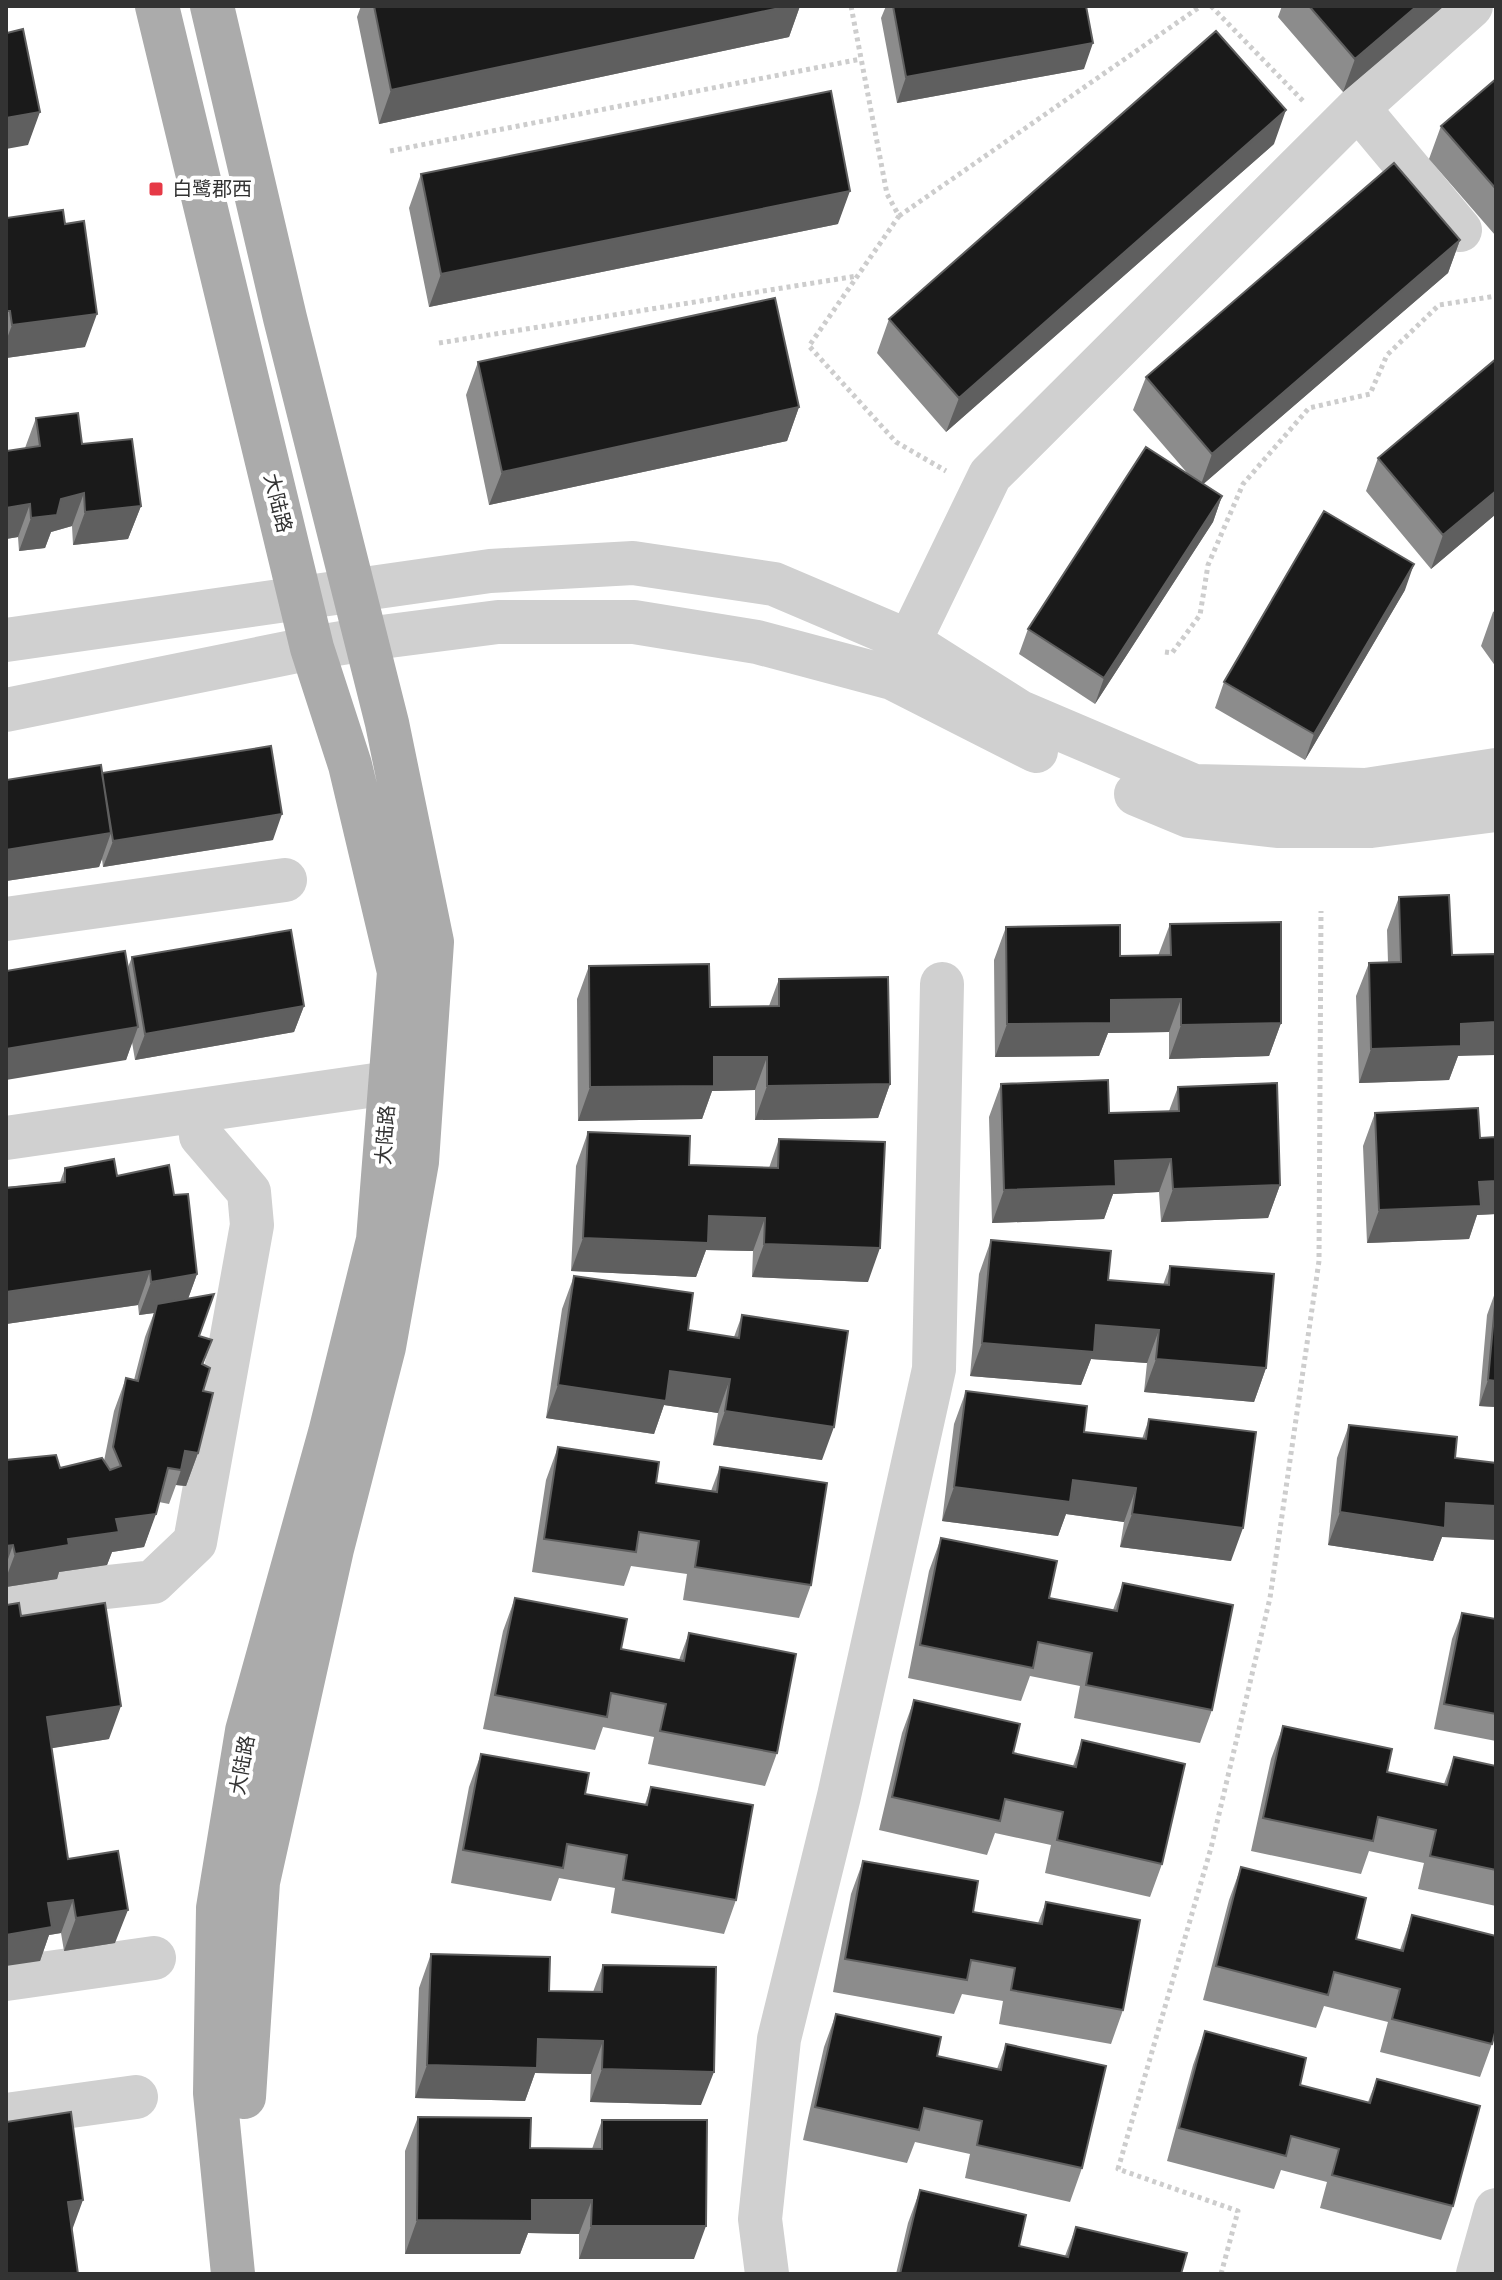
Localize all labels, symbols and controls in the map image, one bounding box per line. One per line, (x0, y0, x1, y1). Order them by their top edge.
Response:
place label: 白鹭郡西 (172, 178, 252, 202)
marker: 白鹭郡西 (147, 180, 165, 198)
street label: 大陆路 (258, 471, 296, 535)
street label: 大陆路 (372, 1104, 400, 1166)
street label: 大陆路 (226, 1734, 260, 1797)

